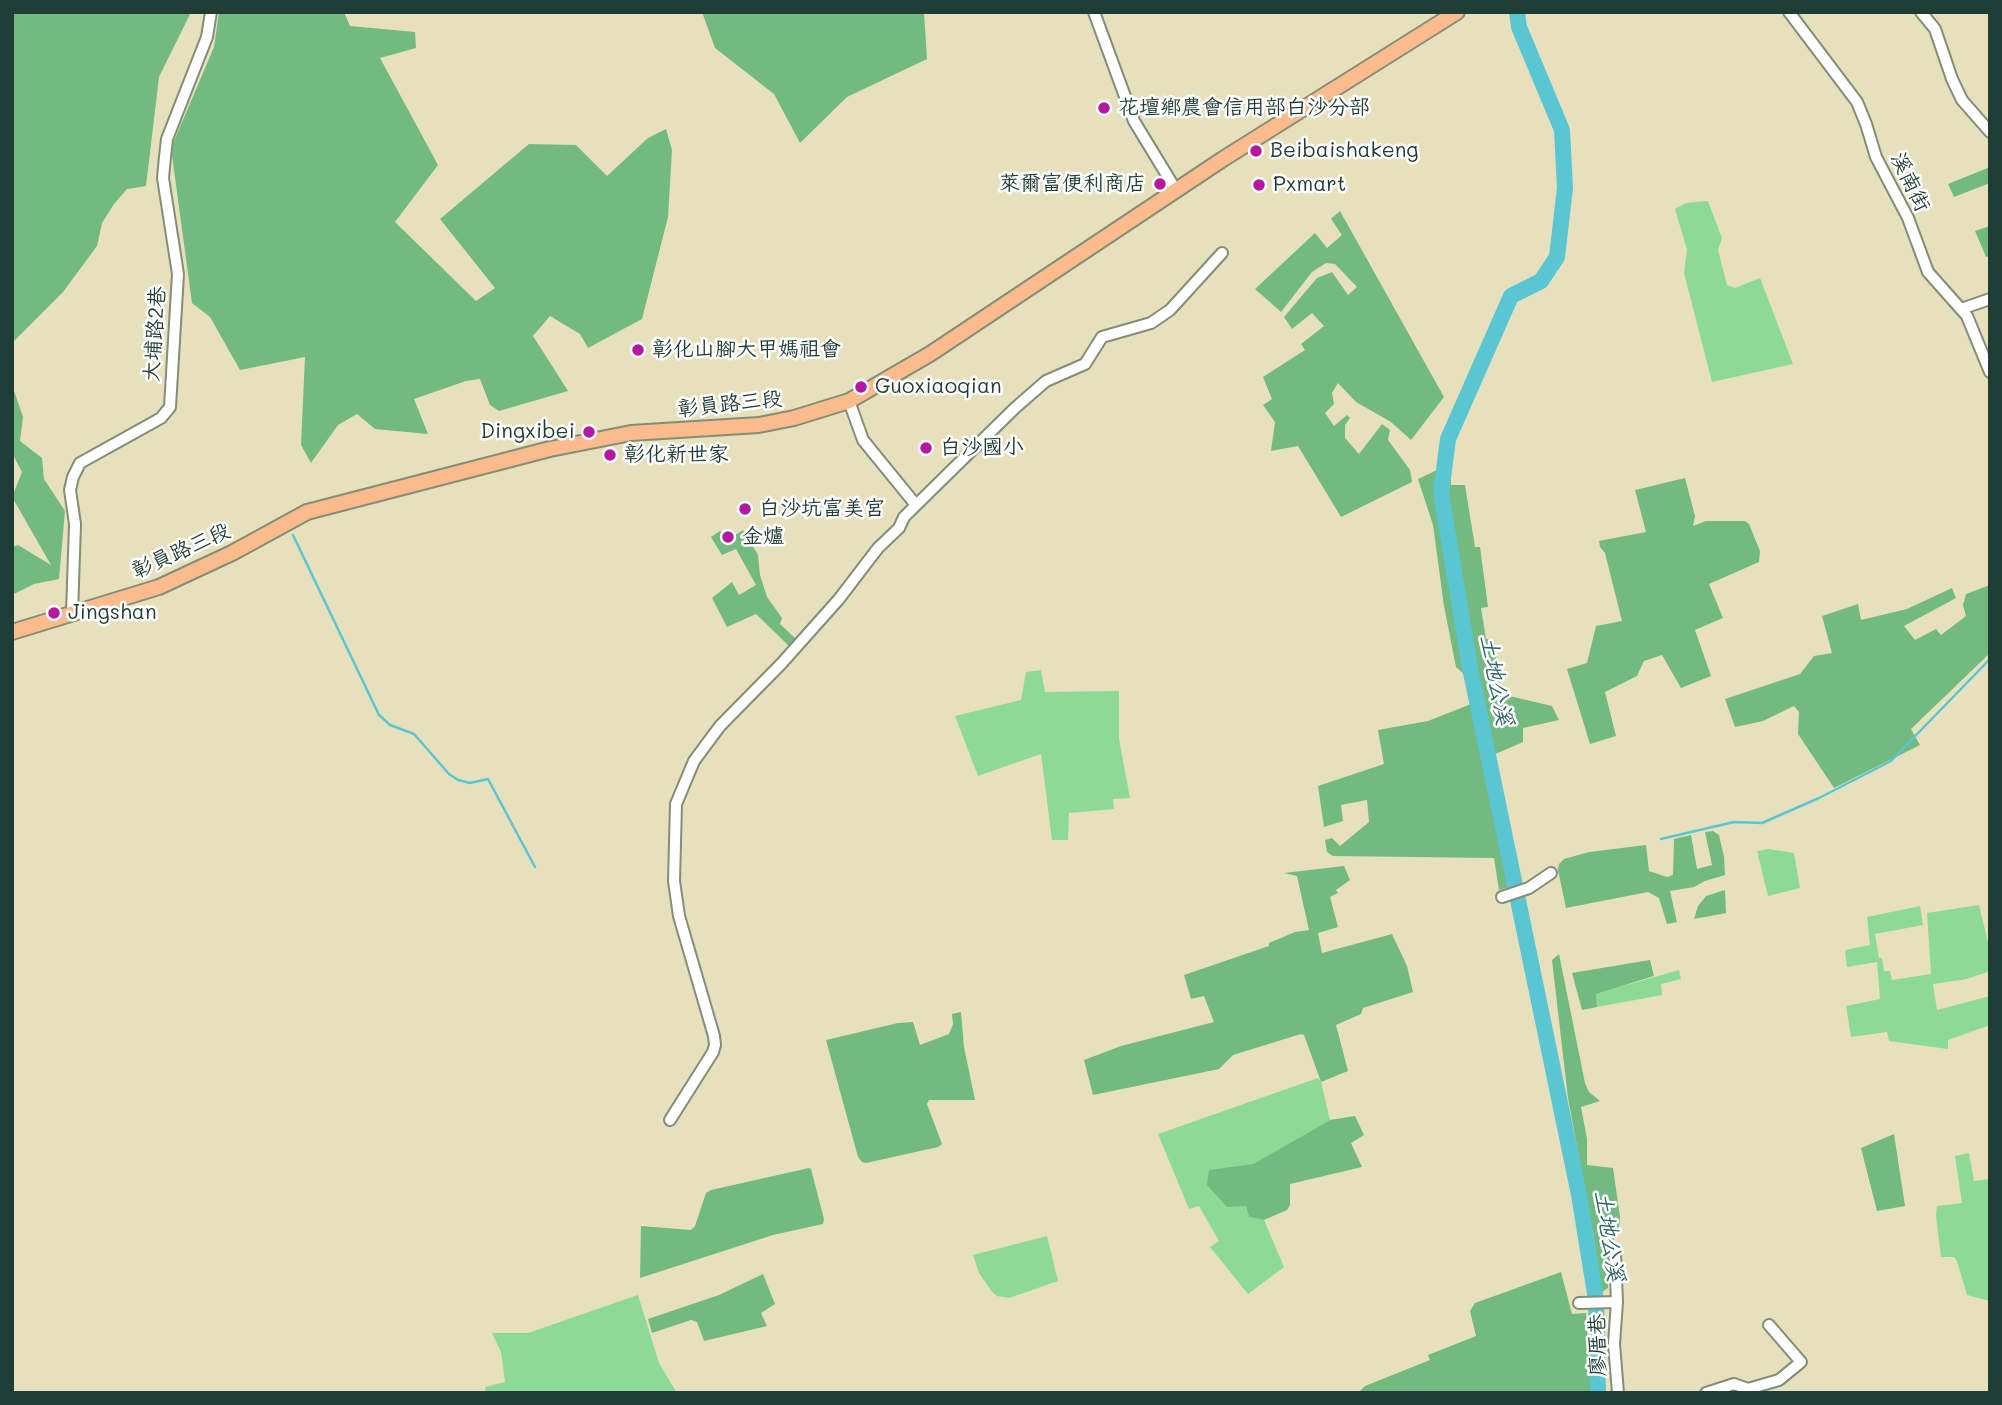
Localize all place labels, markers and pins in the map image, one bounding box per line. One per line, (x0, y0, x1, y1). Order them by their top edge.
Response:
place label: 花壇鄉農會信用部白沙分部 (1118, 95, 1370, 121)
marker: 花壇鄉農會信用部白沙分部 (1096, 100, 1112, 116)
place label: Beibaishakeng (1270, 138, 1418, 164)
marker: Beibaishakeng (1248, 143, 1264, 159)
place label: 萊爾富便利商店 (999, 171, 1146, 197)
place label: Pxmart (1273, 172, 1346, 198)
marker: 萊爾富便利商店 (1152, 176, 1168, 192)
marker: Pxmart (1251, 177, 1267, 193)
place label: 彰化山腳大甲媽祖會 (652, 337, 841, 363)
marker: 彰化山腳大甲媽祖會 (630, 342, 646, 358)
place label: Guoxiaoqian (875, 374, 1002, 400)
marker: Guoxiaoqian (853, 379, 869, 395)
place label: Dingxibei (480, 419, 575, 445)
marker: Dingxibei (581, 424, 597, 440)
place label: 白沙國小 (940, 435, 1024, 461)
marker: 白沙國小 (918, 440, 934, 456)
place label: 彰化新世家 (624, 442, 729, 468)
marker: 彰化新世家 (602, 447, 618, 463)
place label: 白沙坑富美宮 (759, 496, 885, 522)
marker: 白沙坑富美宮 (737, 501, 753, 517)
place label: 金爐 (742, 524, 784, 550)
marker: 金爐 (720, 529, 736, 545)
place label: Jingshan (68, 600, 157, 626)
marker: Jingshan (46, 605, 62, 621)

